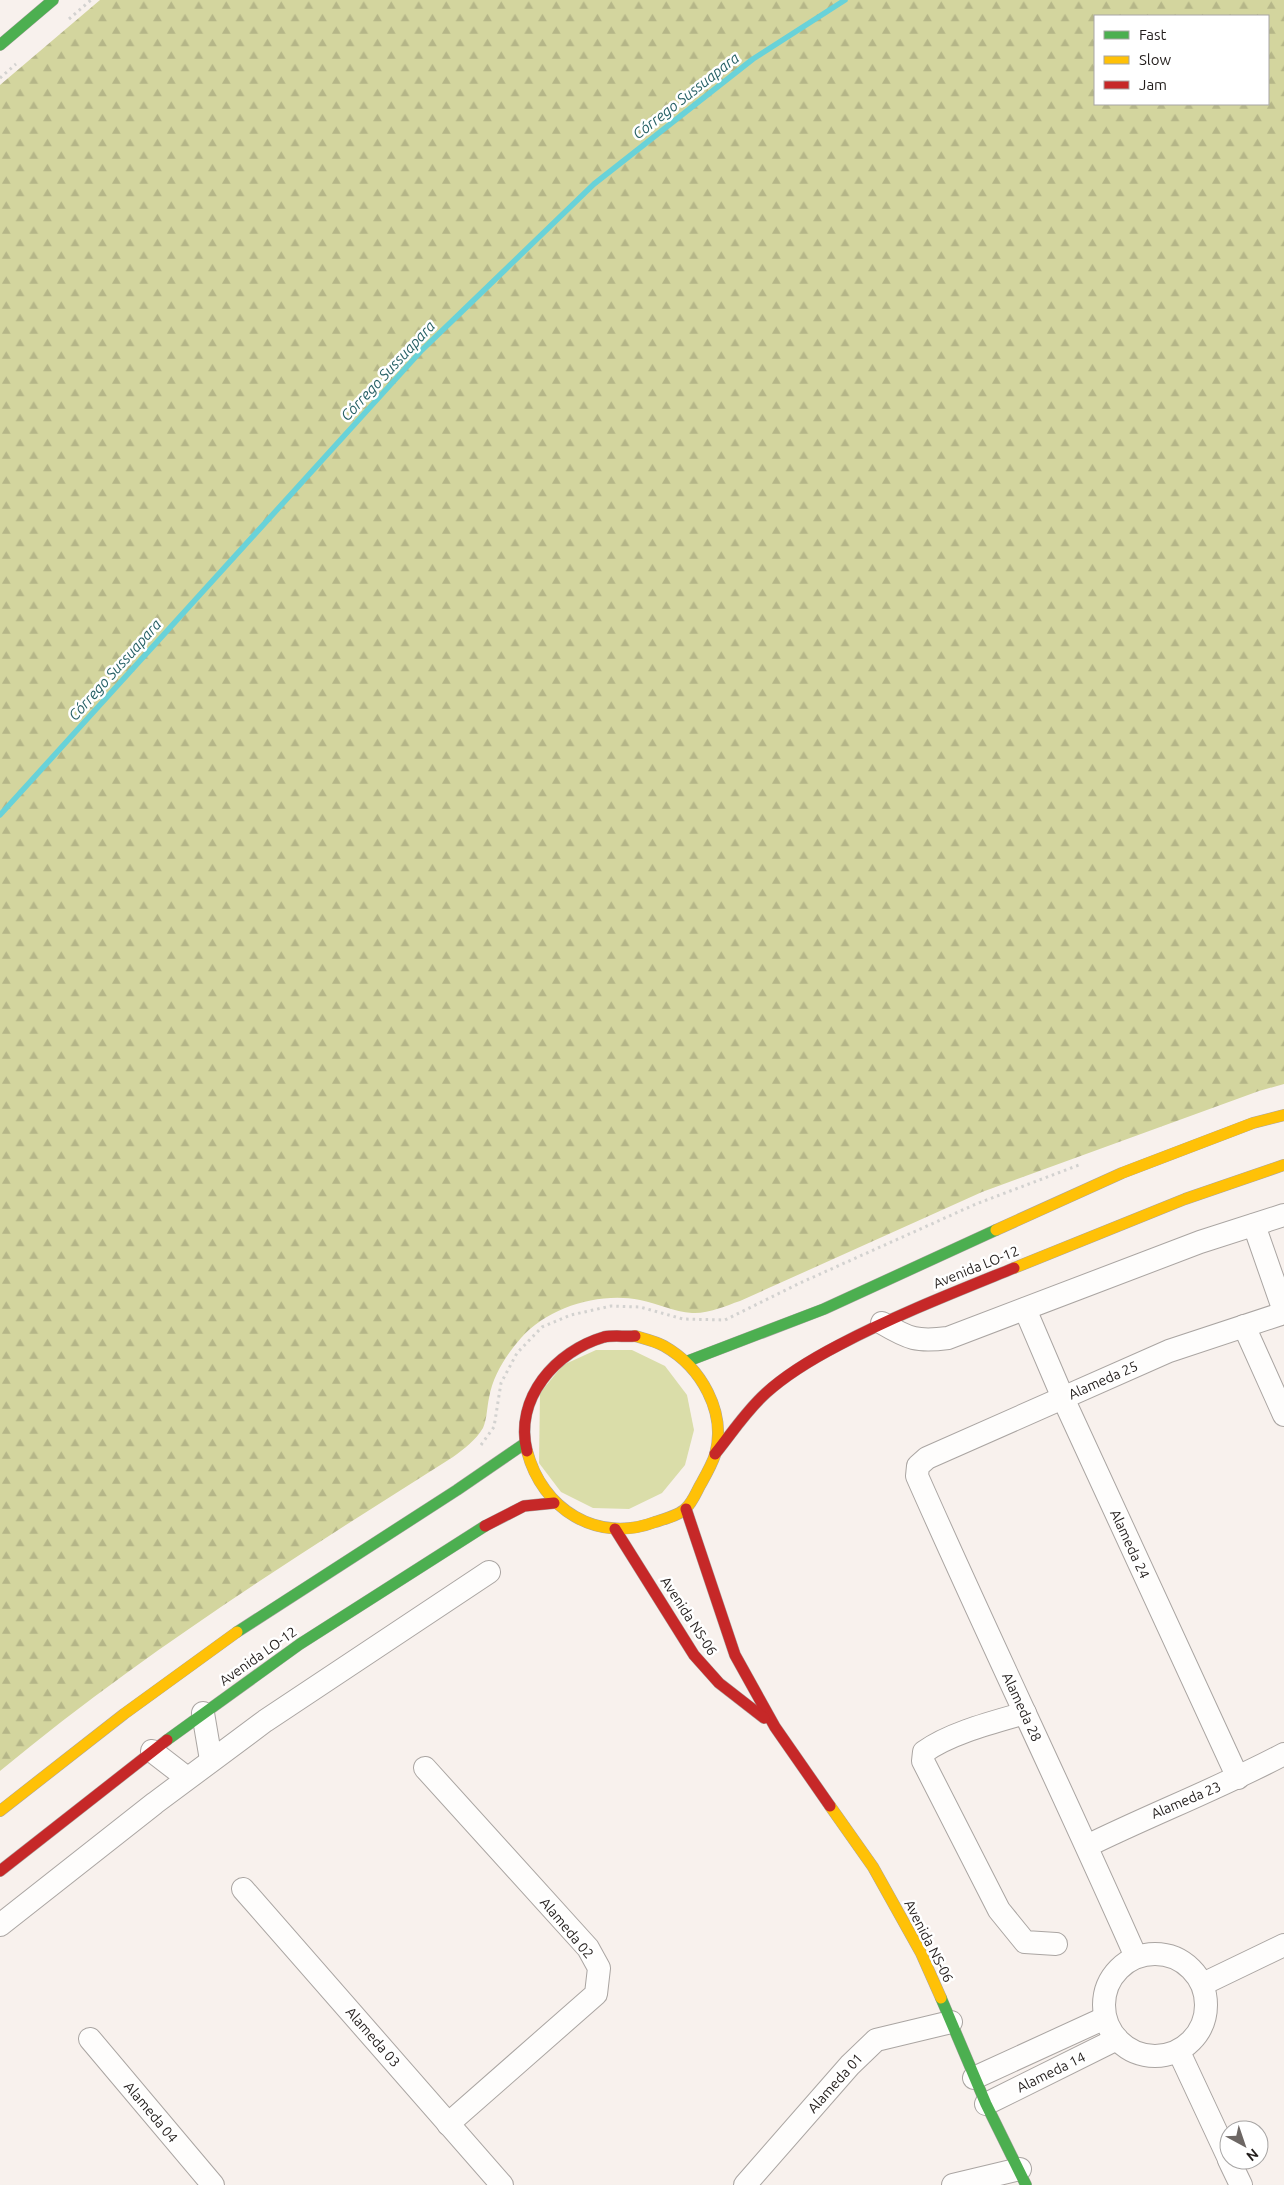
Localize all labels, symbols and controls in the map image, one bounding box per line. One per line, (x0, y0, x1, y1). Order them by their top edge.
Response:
legend (1094, 15, 1269, 105)
text: Fast (1139, 26, 1167, 43)
water label: Córrego Sussuapara (629, 49, 742, 142)
text: Slow (1139, 51, 1172, 68)
text: Jam (1139, 76, 1167, 93)
water label: Córrego Sussuapara (337, 317, 438, 424)
water label: Córrego Sussuapara (65, 616, 164, 724)
street label: Avenida LO-12 (931, 1243, 1021, 1291)
street label: Alameda 25 (1066, 1358, 1140, 1402)
street label: Alameda 24 (1107, 1507, 1153, 1581)
street label: Avenida NS-06 (658, 1574, 720, 1658)
street label: Avenida LO-12 (216, 1623, 300, 1689)
street label: Alameda 28 (999, 1670, 1045, 1744)
street label: Alameda 23 (1149, 1778, 1223, 1822)
street label: Alameda 02 (537, 1894, 597, 1962)
street label: Avenida NS-06 (901, 1897, 957, 1985)
street label: Alameda 03 (343, 2004, 403, 2070)
street label: Alameda 14 (1014, 2049, 1088, 2095)
street label: Alameda 01 (804, 2050, 866, 2116)
street label: Alameda 04 (121, 2078, 181, 2146)
north arrow (1219, 2120, 1269, 2170)
text: N (1243, 2145, 1262, 2164)

